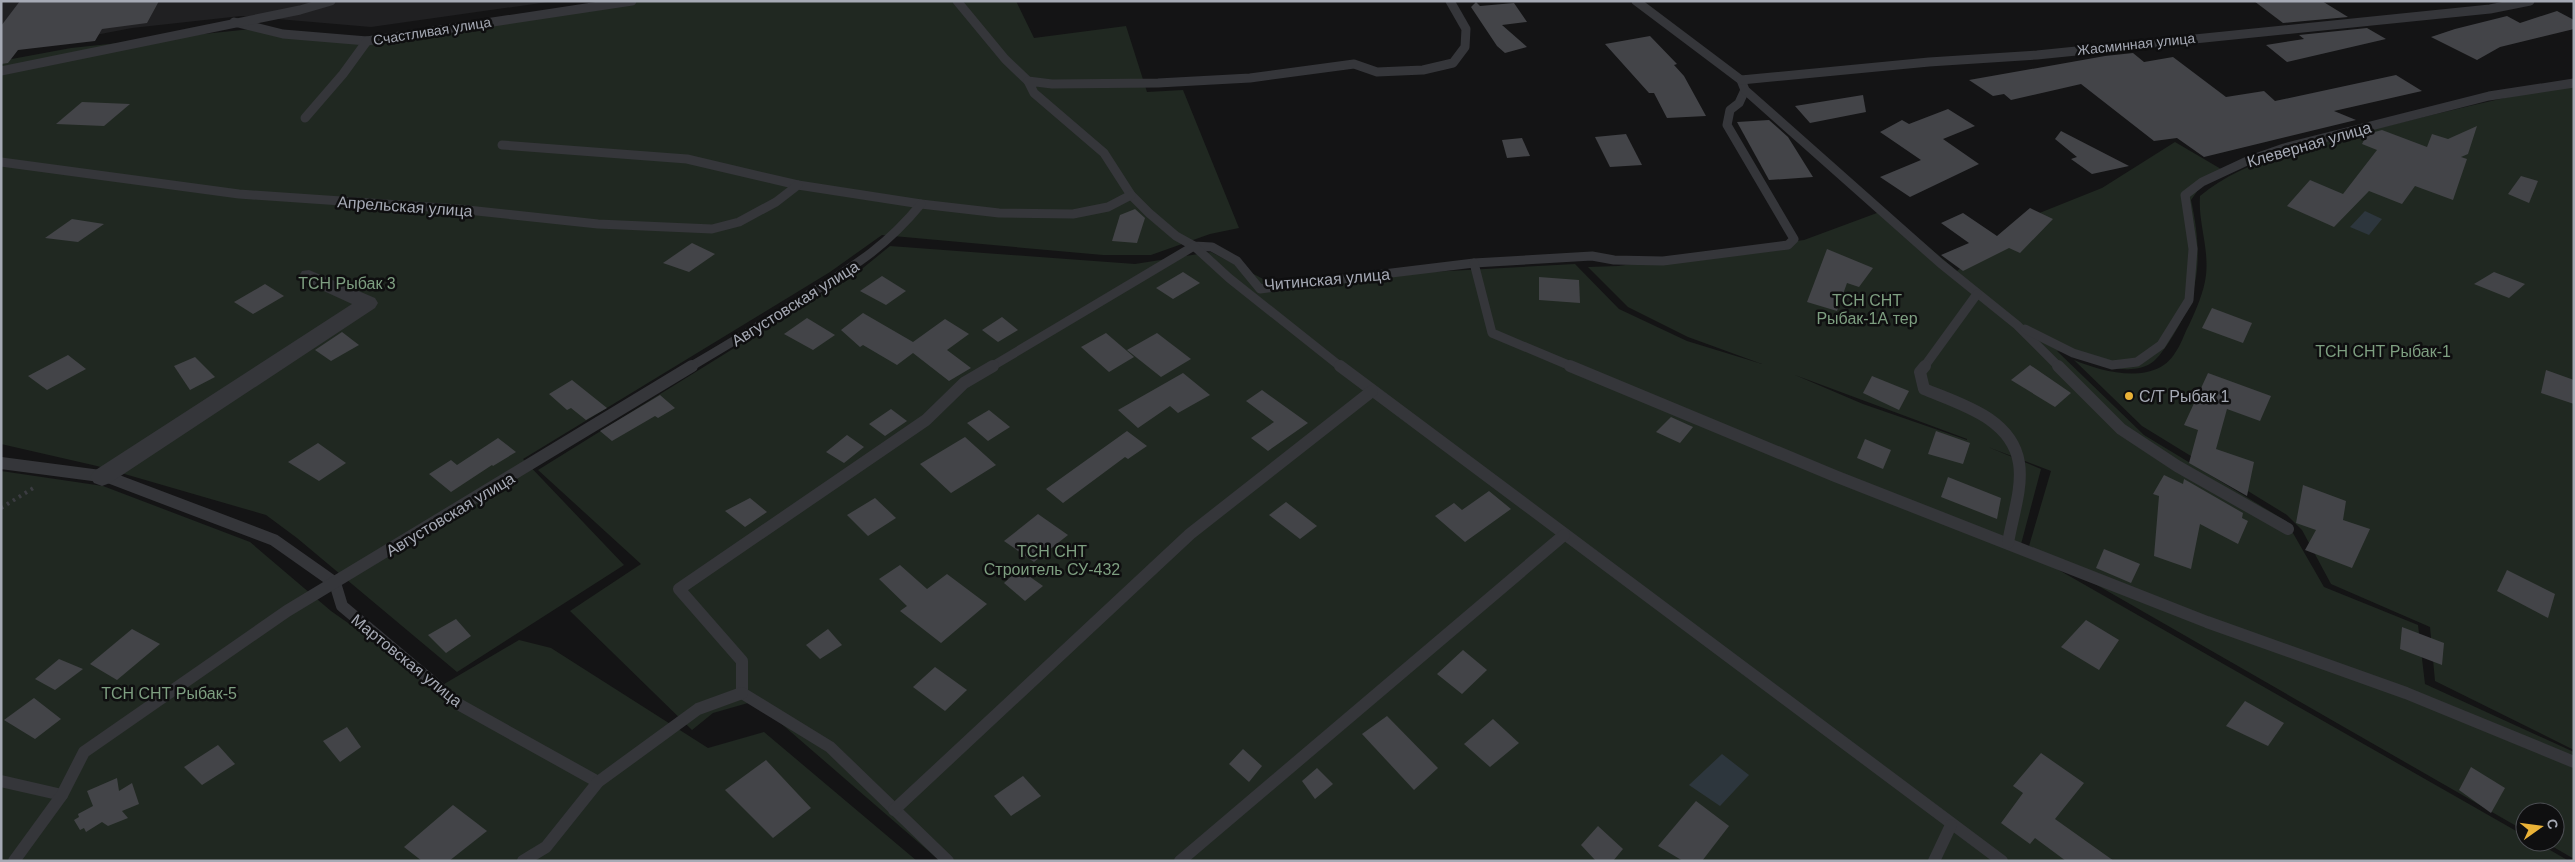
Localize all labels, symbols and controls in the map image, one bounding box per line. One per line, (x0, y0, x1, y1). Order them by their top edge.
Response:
street label: Счастливая улица (372, 14, 492, 48)
street label: Жасминная улица (2076, 30, 2196, 58)
street label: Клеверная улица (2245, 119, 2373, 170)
street label: Апрельская улица (337, 193, 473, 220)
street label: Августовская улица (729, 257, 862, 349)
street label: Читинская улица (1264, 266, 1391, 293)
park label: ТСН Рыбак 3 (298, 275, 396, 292)
park label: ТСН СНТ Рыбак-1А тер (1816, 292, 1918, 327)
park label: ТСН СНТ Рыбак-1 (2315, 343, 2451, 360)
place label: С/Т Рыбак 1 (2139, 388, 2230, 405)
marker: С/Т Рыбак 1 (2123, 390, 2135, 402)
street label: Августовская улица (383, 469, 518, 559)
park label: ТСН СНТ Строитель СУ-432 (984, 543, 1120, 578)
street label: Мартовская улица (348, 611, 465, 710)
park label: ТСН СНТ Рыбак-5 (101, 685, 237, 702)
north arrow (2515, 802, 2565, 852)
text: С (2544, 817, 2562, 831)

